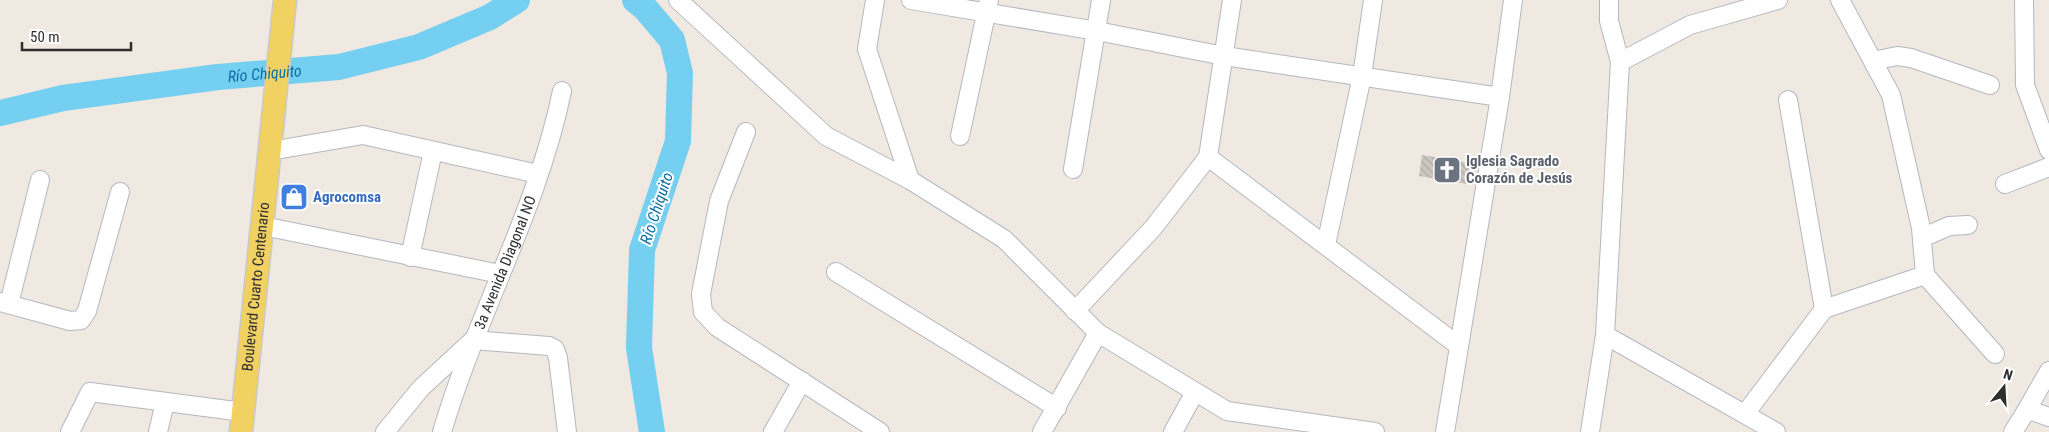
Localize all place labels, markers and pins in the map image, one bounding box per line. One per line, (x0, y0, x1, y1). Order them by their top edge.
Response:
place label: Iglesia Sagrado Corazón de Jesús (1466, 152, 1573, 187)
church icon: Iglesia Sagrado Corazón de Jesús (1432, 155, 1462, 185)
shop icon: Agrocomsa (279, 182, 309, 212)
place label: Agrocomsa (313, 188, 381, 206)

